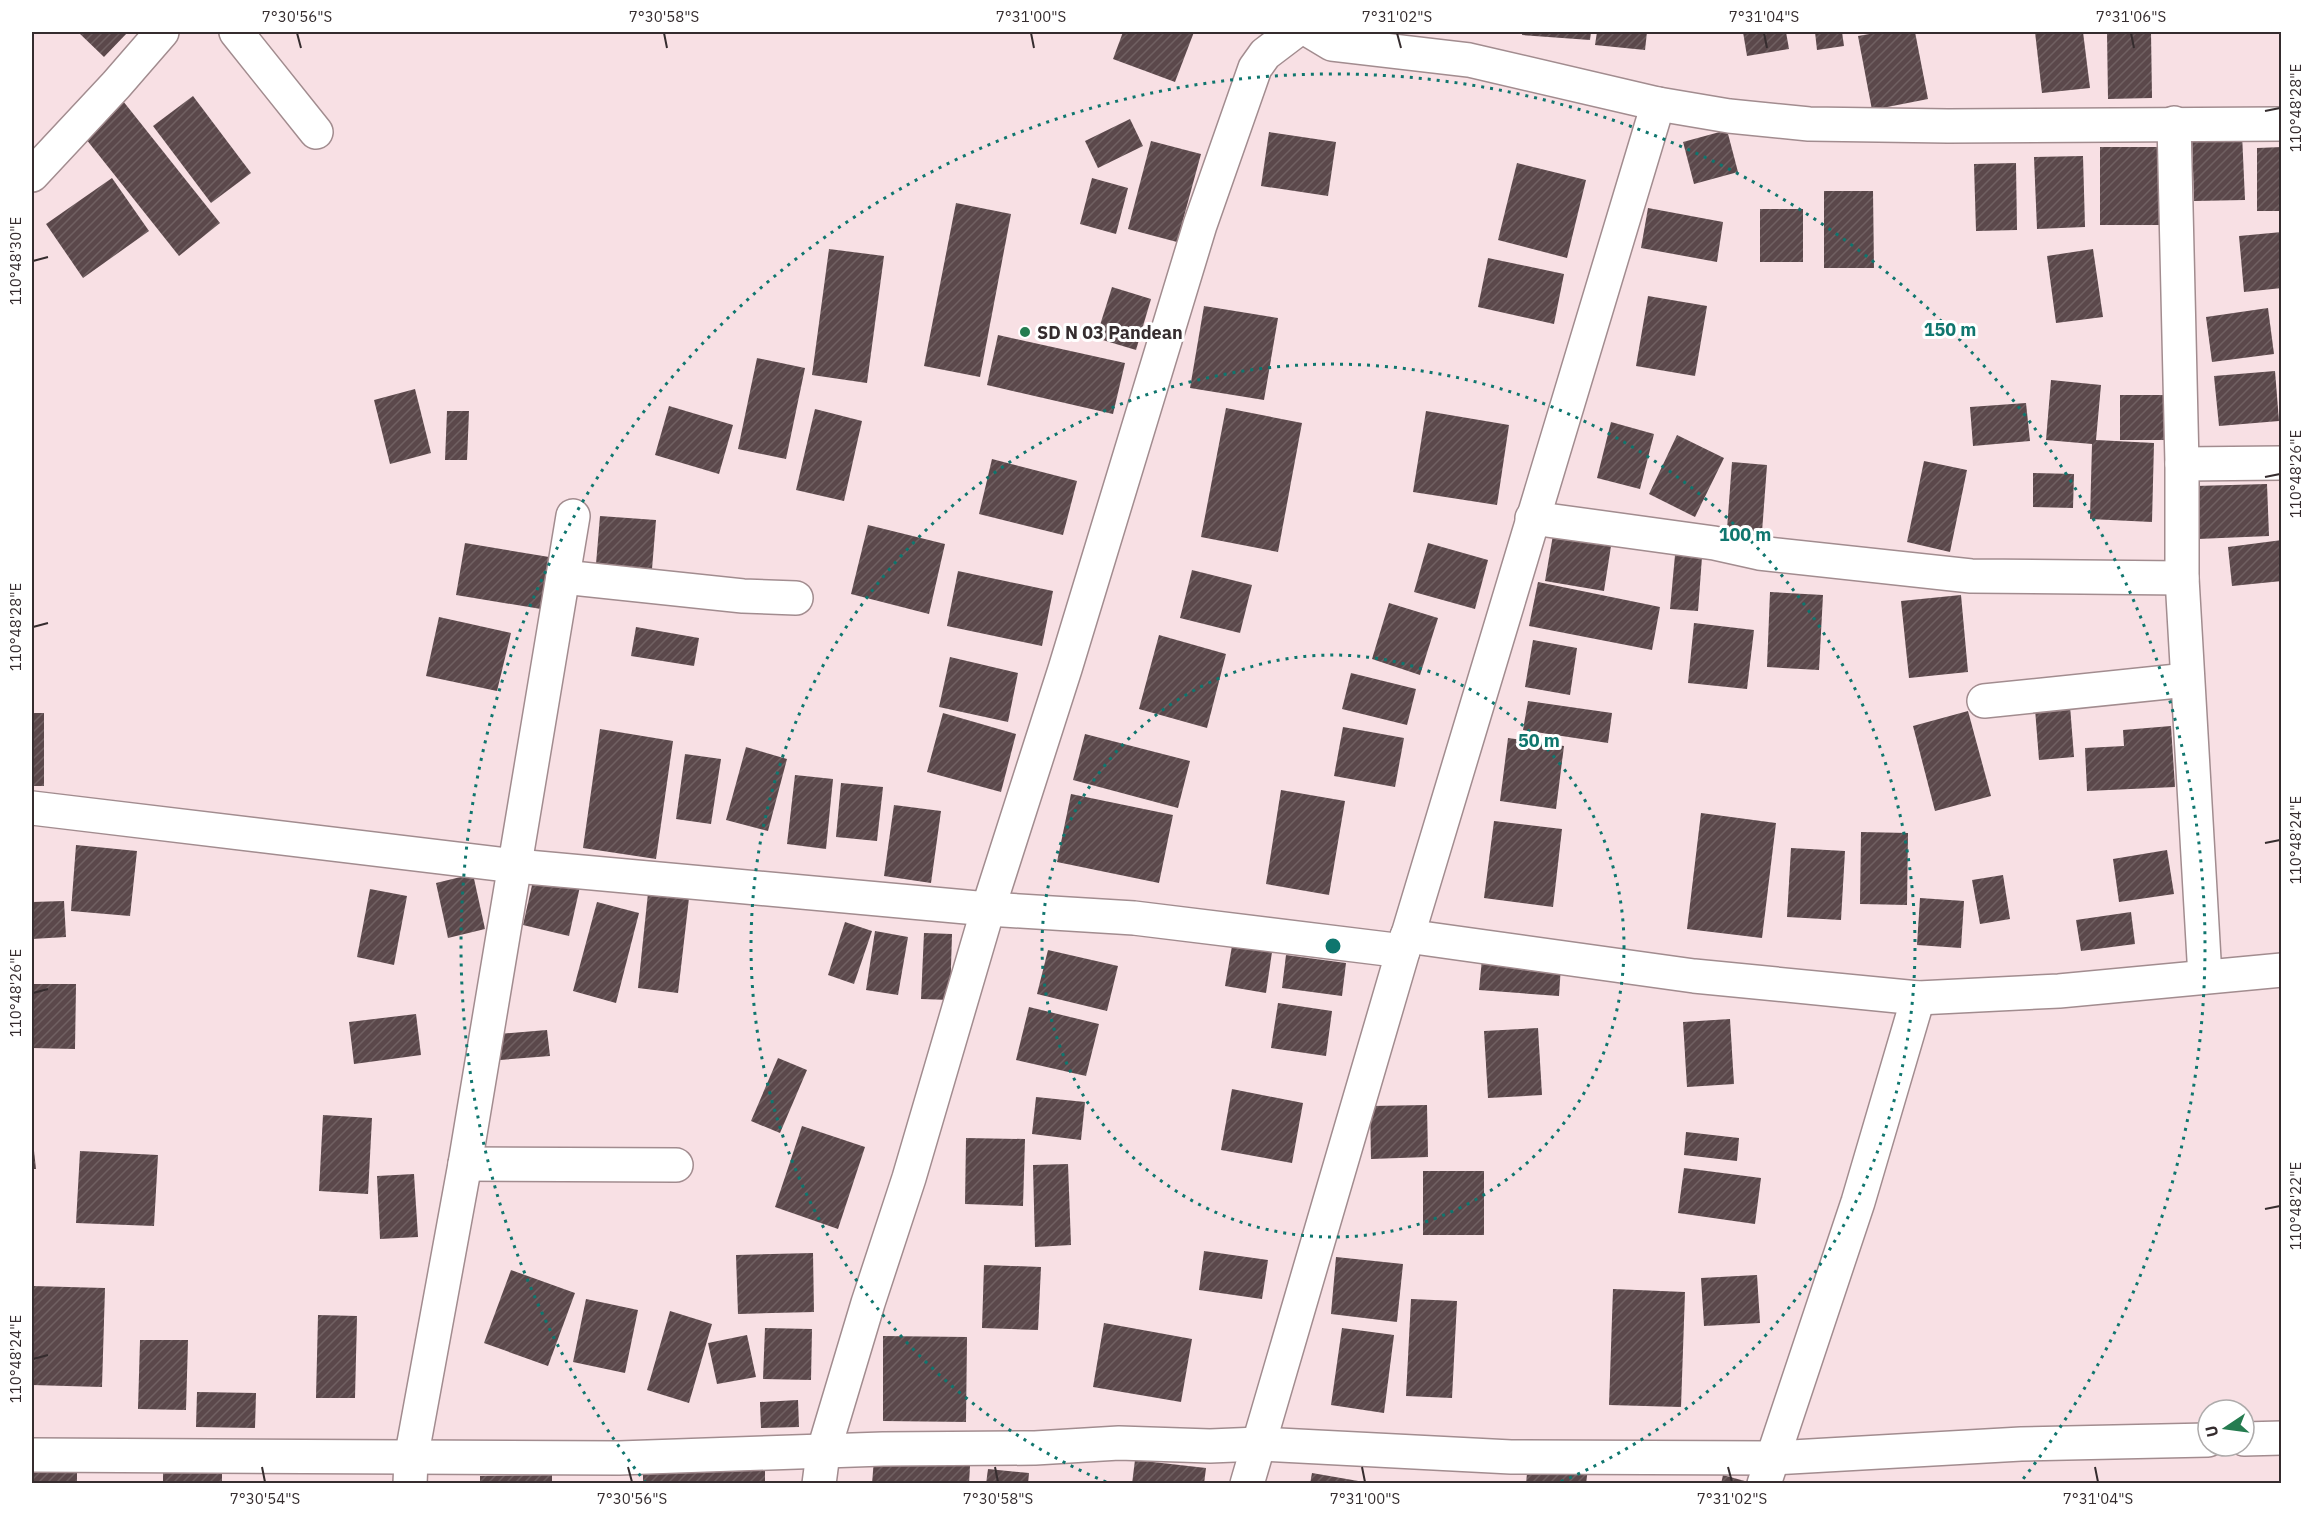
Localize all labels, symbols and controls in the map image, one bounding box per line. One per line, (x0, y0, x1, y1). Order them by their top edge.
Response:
text: 7°30'56"S (262, 7, 332, 26)
text: 7°30'58"S (629, 7, 699, 26)
text: 7°31'00"S (996, 7, 1066, 26)
text: 7°31'02"S (1362, 7, 1432, 26)
text: 7°31'04"S (1729, 7, 1799, 26)
text: 7°31'06"S (2096, 7, 2166, 26)
text: 110°48'28"E (2286, 64, 2305, 152)
text: 110°48'30"E (6, 217, 25, 305)
text: 150 m (1924, 318, 1976, 341)
place label: SD N 03 Pandean (1037, 321, 1183, 344)
marker: SD N 03 Pandean (1018, 325, 1032, 339)
text: 110°48'26"E (2286, 430, 2305, 518)
text: 100 m (1719, 523, 1771, 546)
text: 110°48'28"E (6, 583, 25, 671)
text: 50 m (1518, 729, 1560, 752)
text: 110°48'24"E (2286, 796, 2305, 884)
centre of rings (1323, 936, 1343, 956)
text: 110°48'26"E (6, 949, 25, 1037)
text: 110°48'22"E (2286, 1162, 2305, 1250)
text: 110°48'24"E (6, 1315, 25, 1403)
north arrow (2196, 1398, 2256, 1458)
text: U (2200, 1424, 2222, 1439)
text: 7°30'54"S (230, 1489, 300, 1508)
text: 7°30'56"S (597, 1489, 667, 1508)
text: 7°30'58"S (963, 1489, 1033, 1508)
text: 7°31'00"S (1330, 1489, 1400, 1508)
text: 7°31'02"S (1697, 1489, 1767, 1508)
text: 7°31'04"S (2063, 1489, 2133, 1508)

